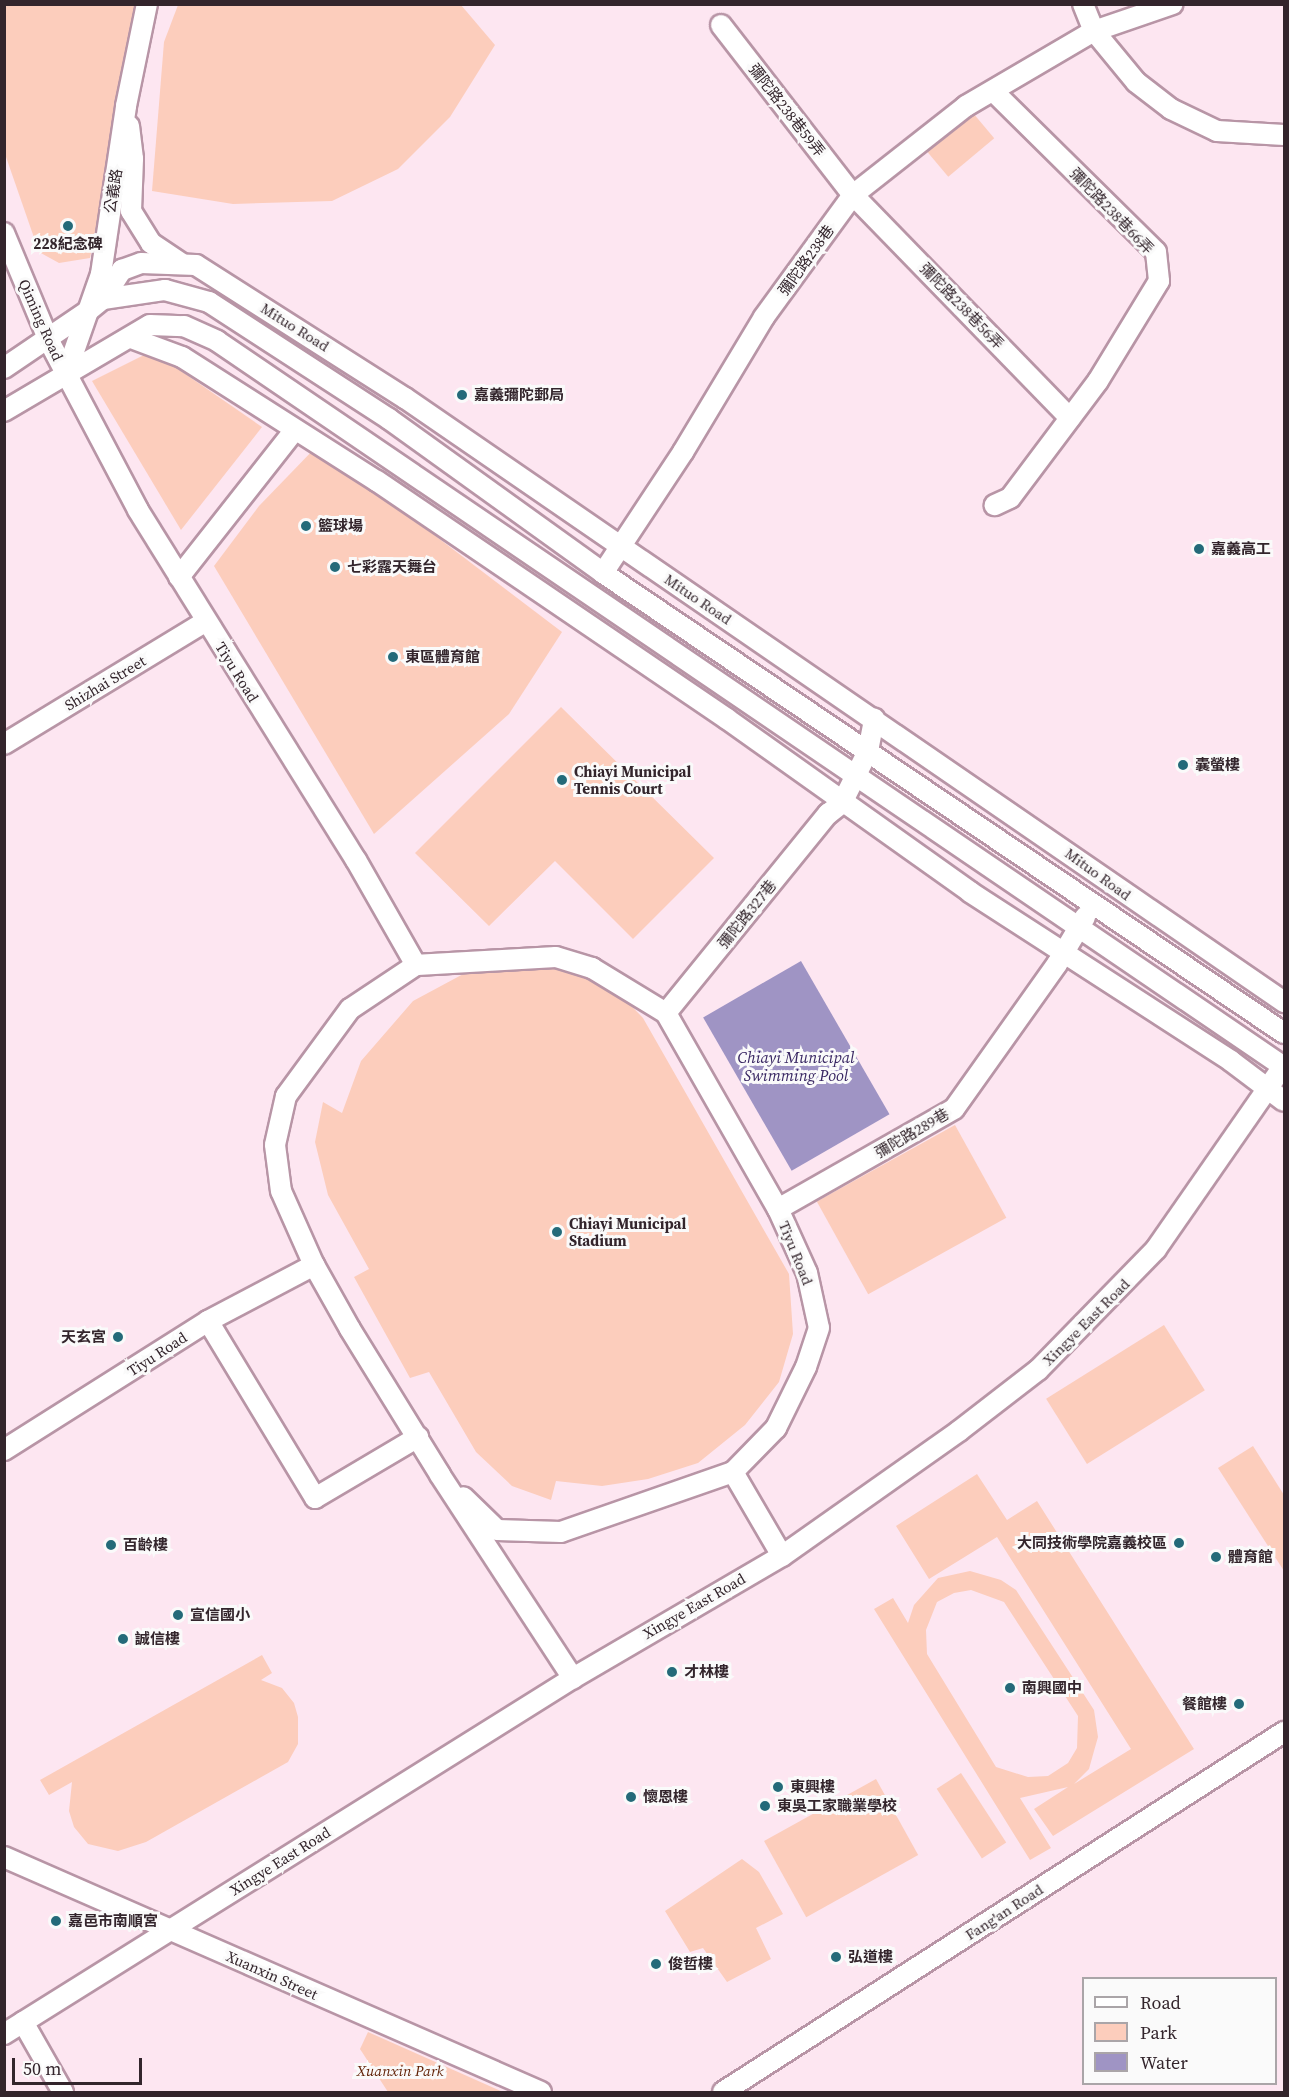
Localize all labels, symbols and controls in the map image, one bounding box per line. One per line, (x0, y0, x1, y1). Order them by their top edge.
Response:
street label: 彌陀路238巷59弄 (745, 60, 829, 160)
street label: 彌陀路238巷66弄 (1066, 164, 1158, 258)
street label: 公義路 (101, 167, 125, 215)
marker: 228紀念碑 (61, 219, 75, 233)
street label: 彌陀路238巷 (774, 221, 838, 299)
place label: 228紀念碑 (33, 235, 103, 253)
street label: 彌陀路238巷56弄 (916, 259, 1008, 353)
street label: Qiming Road (15, 276, 67, 364)
street label: Mituo Road (258, 299, 332, 355)
place label: 嘉義彌陀郵局 (474, 386, 564, 404)
marker: 嘉義彌陀郵局 (455, 388, 469, 402)
place label: 籃球場 (318, 517, 363, 535)
marker: 籃球場 (299, 519, 313, 533)
place label: 嘉義高工 (1211, 540, 1271, 558)
marker: 嘉義高工 (1192, 542, 1206, 556)
place label: 七彩露天舞台 (347, 558, 437, 576)
marker: 七彩露天舞台 (328, 560, 342, 574)
street label: Mituo Road (661, 570, 735, 628)
street label: Tiyu Road (212, 639, 262, 705)
place label: 東區體育館 (405, 648, 480, 666)
marker: 東區體育館 (386, 650, 400, 664)
street label: Shizhai Street (61, 652, 149, 714)
place label: 囊螢樓 (1195, 756, 1240, 774)
marker: 囊螢樓 (1176, 758, 1190, 772)
place label: Chiayi Municipal Tennis Court (574, 762, 691, 797)
marker: Chiayi Municipal Tennis Court (555, 773, 569, 787)
street label: Mituo Road (1061, 844, 1135, 904)
street label: 彌陀路327巷 (714, 876, 780, 952)
water label: Chiayi Municipal Swimming Pool (738, 1047, 854, 1085)
street label: 彌陀路289巷 (872, 1105, 952, 1161)
place label: Chiayi Municipal Stadium (569, 1214, 686, 1249)
street label: Tiyu Road (775, 1218, 817, 1288)
marker: Chiayi Municipal Stadium (550, 1225, 564, 1239)
street label: Xingye East Road (1039, 1275, 1133, 1369)
place label: 天玄宮 (61, 1328, 106, 1346)
street label: Tiyu Road (124, 1328, 190, 1380)
marker: 天玄宮 (111, 1330, 125, 1344)
place label: 大同技術學院嘉義校區 (1017, 1534, 1167, 1552)
place label: 百齡樓 (123, 1536, 168, 1554)
marker: 大同技術學院嘉義校區 (1172, 1536, 1186, 1550)
marker: 百齡樓 (104, 1538, 118, 1552)
place label: 體育館 (1228, 1548, 1273, 1566)
marker: 體育館 (1209, 1550, 1223, 1564)
street label: Xingye East Road (640, 1569, 748, 1643)
place label: 宣信國小 (190, 1606, 250, 1624)
marker: 宣信國小 (171, 1608, 185, 1622)
place label: 誠信樓 (135, 1630, 180, 1648)
marker: 誠信樓 (116, 1632, 130, 1646)
place label: 才林樓 (684, 1663, 729, 1681)
marker: 才林樓 (665, 1665, 679, 1679)
place label: 南興國中 (1022, 1679, 1082, 1697)
marker: 南興國中 (1003, 1681, 1017, 1695)
place label: 餐館樓 (1182, 1695, 1227, 1713)
marker: 餐館樓 (1232, 1697, 1246, 1711)
place label: 東興樓 (790, 1778, 835, 1796)
marker: 東興樓 (771, 1780, 785, 1794)
place label: 懷恩樓 (643, 1788, 688, 1806)
marker: 懷恩樓 (624, 1790, 638, 1804)
place label: 東吳工家職業學校 (777, 1797, 897, 1815)
marker: 東吳工家職業學校 (758, 1799, 772, 1813)
street label: Xingye East Road (226, 1823, 334, 1899)
street label: Fang'an Road (962, 1880, 1046, 1944)
place label: 嘉邑市南順宮 (68, 1912, 158, 1930)
marker: 嘉邑市南順宮 (49, 1914, 63, 1928)
street label: Xuanxin Street (223, 1947, 321, 2003)
place label: 弘道樓 (848, 1948, 893, 1966)
marker: 弘道樓 (829, 1950, 843, 1964)
place label: 俊哲樓 (668, 1955, 713, 1973)
marker: 俊哲樓 (649, 1957, 663, 1971)
legend (1082, 1977, 1277, 2085)
text: Road (1140, 1990, 1181, 2015)
text: Park (1140, 2020, 1177, 2045)
scale bar (15, 2046, 146, 2084)
text: Water (1140, 2050, 1188, 2075)
text: 50 m (23, 2056, 61, 2081)
park label: Xuanxin Park (356, 2062, 444, 2080)

